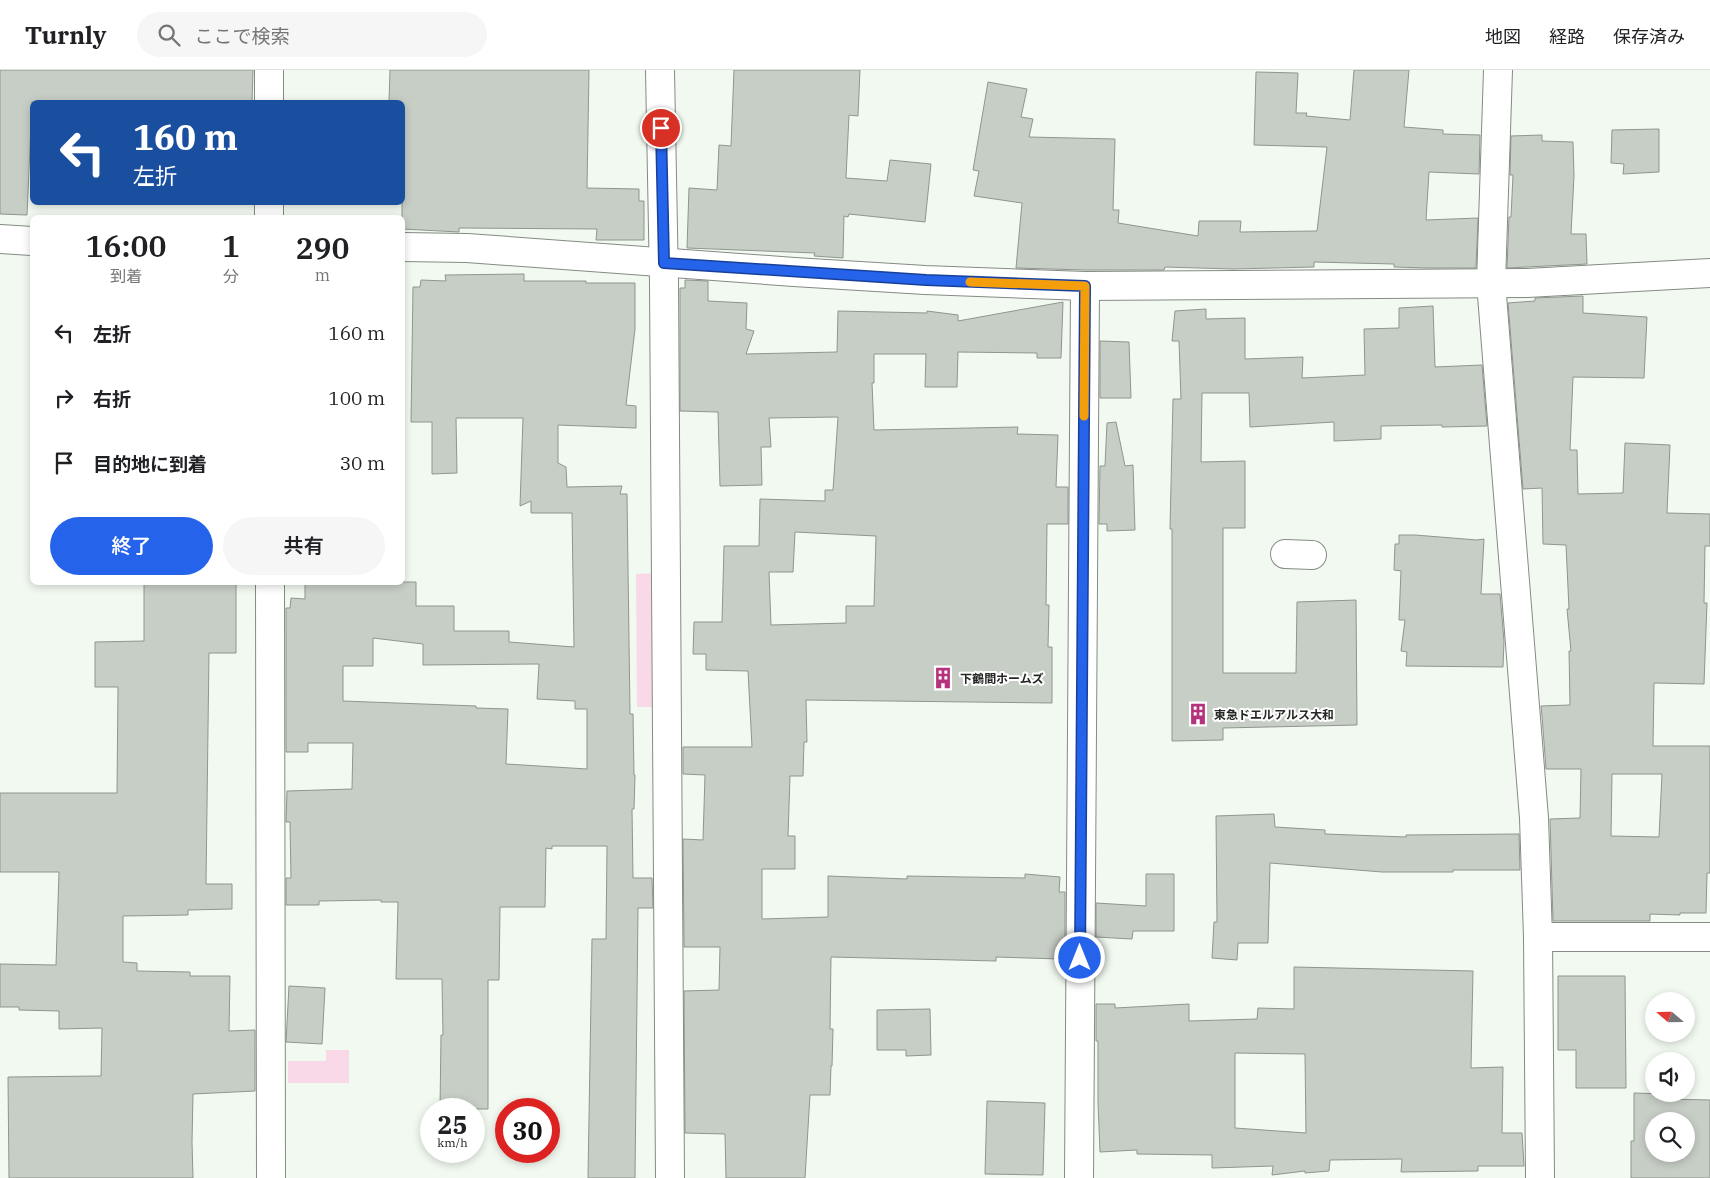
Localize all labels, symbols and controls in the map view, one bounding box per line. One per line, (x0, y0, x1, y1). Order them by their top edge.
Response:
search box (137, 12, 487, 57)
text: Turnly (25, 19, 107, 51)
icon: search (155, 21, 183, 49)
text: ここで検索 (195, 24, 290, 48)
text: 地図 (1485, 25, 1521, 48)
text: 経路 (1549, 25, 1585, 48)
text: 保存済み (1613, 25, 1685, 48)
pin (640, 107, 682, 149)
text: 160 m (133, 114, 238, 160)
icon: arrive (647, 114, 675, 142)
icon: left (50, 120, 115, 185)
text: 左折 (133, 161, 177, 190)
text: 16:00 (86, 226, 166, 265)
text: 1 (222, 226, 240, 265)
text: 290 (295, 228, 349, 267)
text: m (315, 265, 330, 285)
text: 到着 (110, 266, 142, 286)
text: 分 (223, 266, 239, 286)
icon: left (50, 319, 78, 347)
text: 160 m (328, 321, 385, 345)
text: 左折 (93, 322, 131, 346)
icon: right (50, 384, 78, 412)
text: 100 m (328, 386, 385, 410)
text: 右折 (93, 387, 131, 411)
icon: arrive (50, 449, 78, 477)
text: 30 m (340, 451, 385, 475)
text: 目的地に到着 (93, 452, 207, 476)
button: 終了 (50, 517, 213, 575)
button: 共有 (223, 517, 385, 575)
building icon: 下鶴間ホームズ (930, 665, 956, 691)
place label: 下鶴間ホームズ (960, 671, 1044, 686)
building icon: 東急ドエルアルス大和 (1185, 701, 1211, 727)
place label: 東急ドエルアルス大和 (1214, 707, 1334, 722)
position arrow (1053, 931, 1105, 983)
north arrow (1645, 992, 1695, 1042)
map controls (1645, 992, 1695, 1162)
button: sound (1645, 1052, 1695, 1102)
speed limit sign: 30 (495, 1098, 560, 1163)
text: 25 (437, 1108, 468, 1141)
button: search (1645, 1112, 1695, 1162)
text: km/h (437, 1135, 468, 1150)

